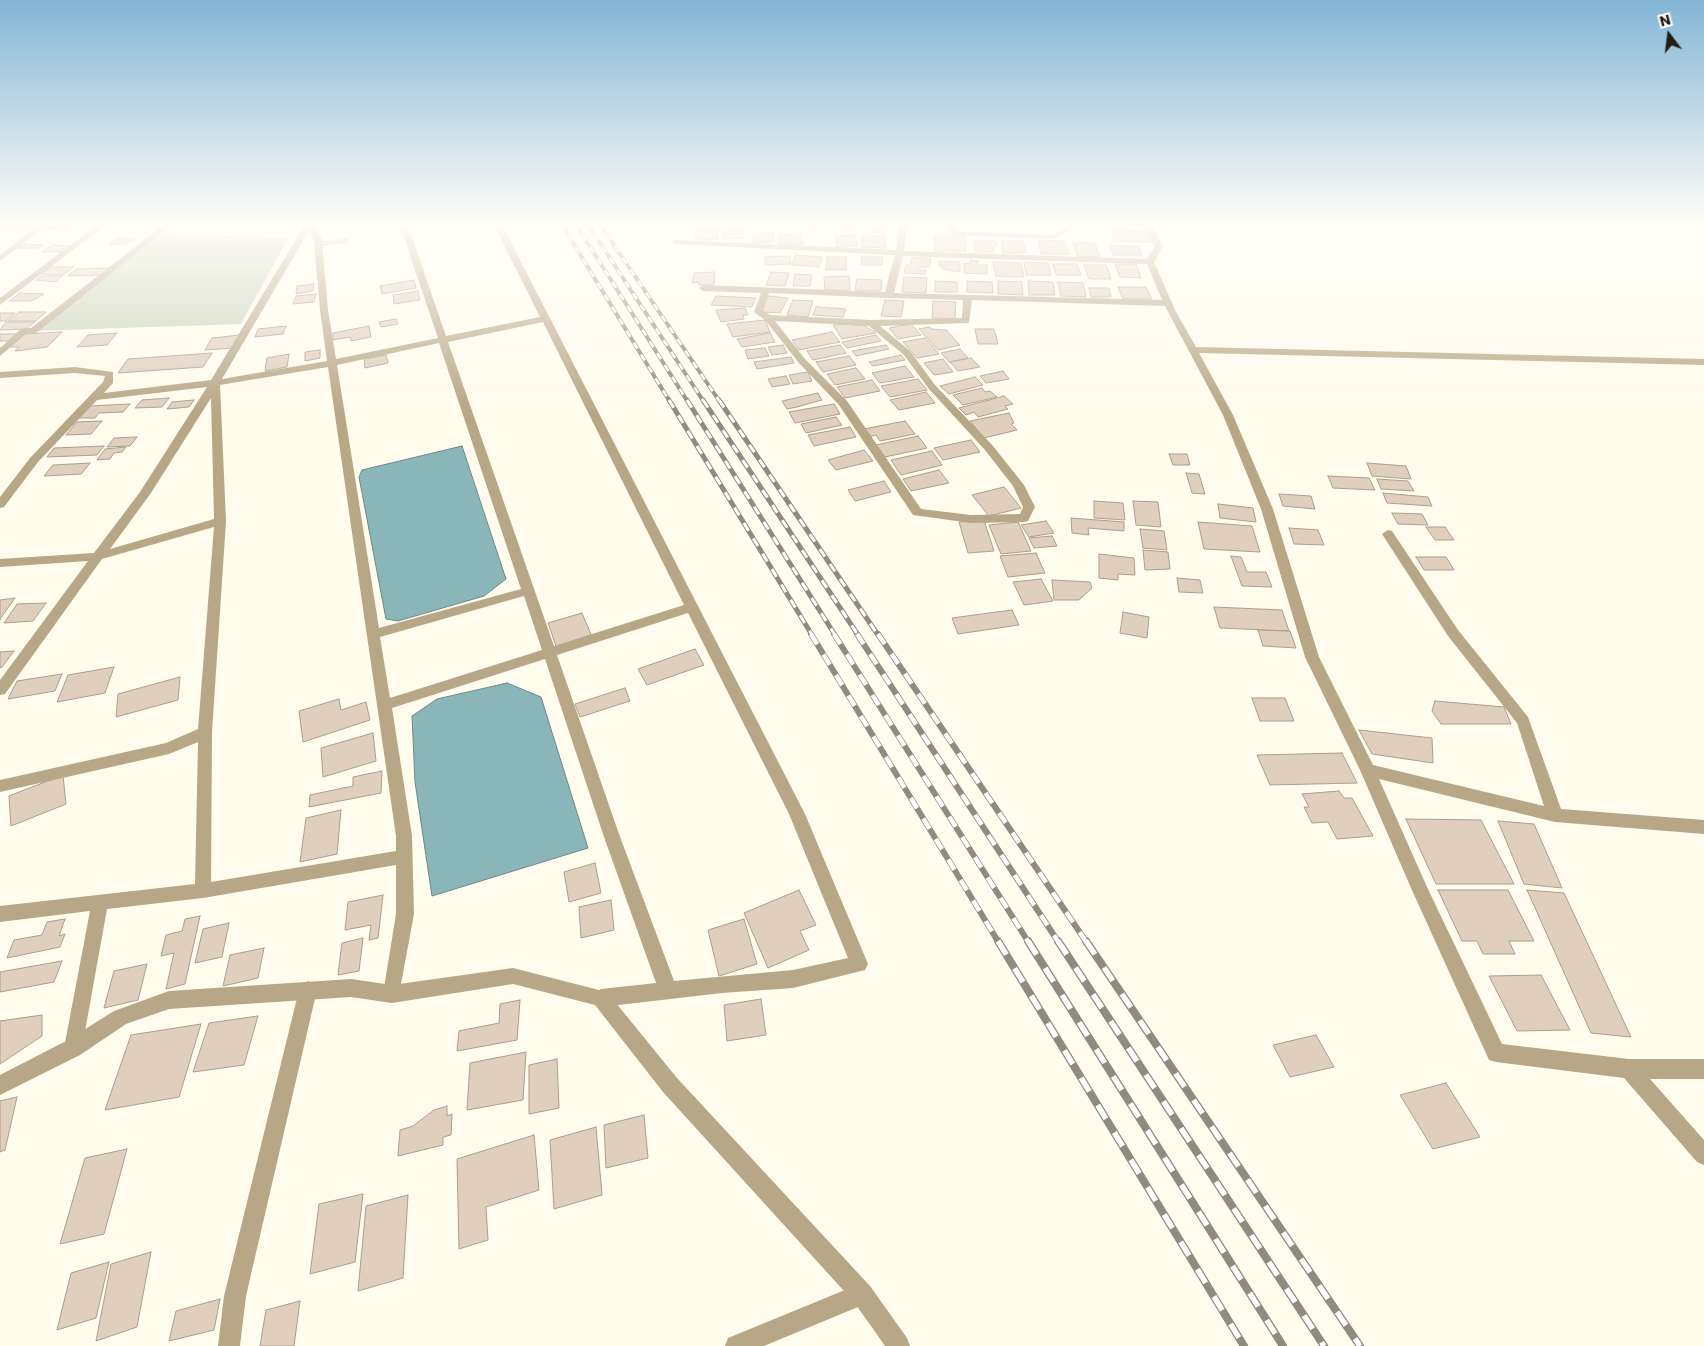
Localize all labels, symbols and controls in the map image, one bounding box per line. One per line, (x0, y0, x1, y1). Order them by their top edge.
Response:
text: N (1657, 9, 1673, 32)
north arrow (1644, 10, 1694, 60)

